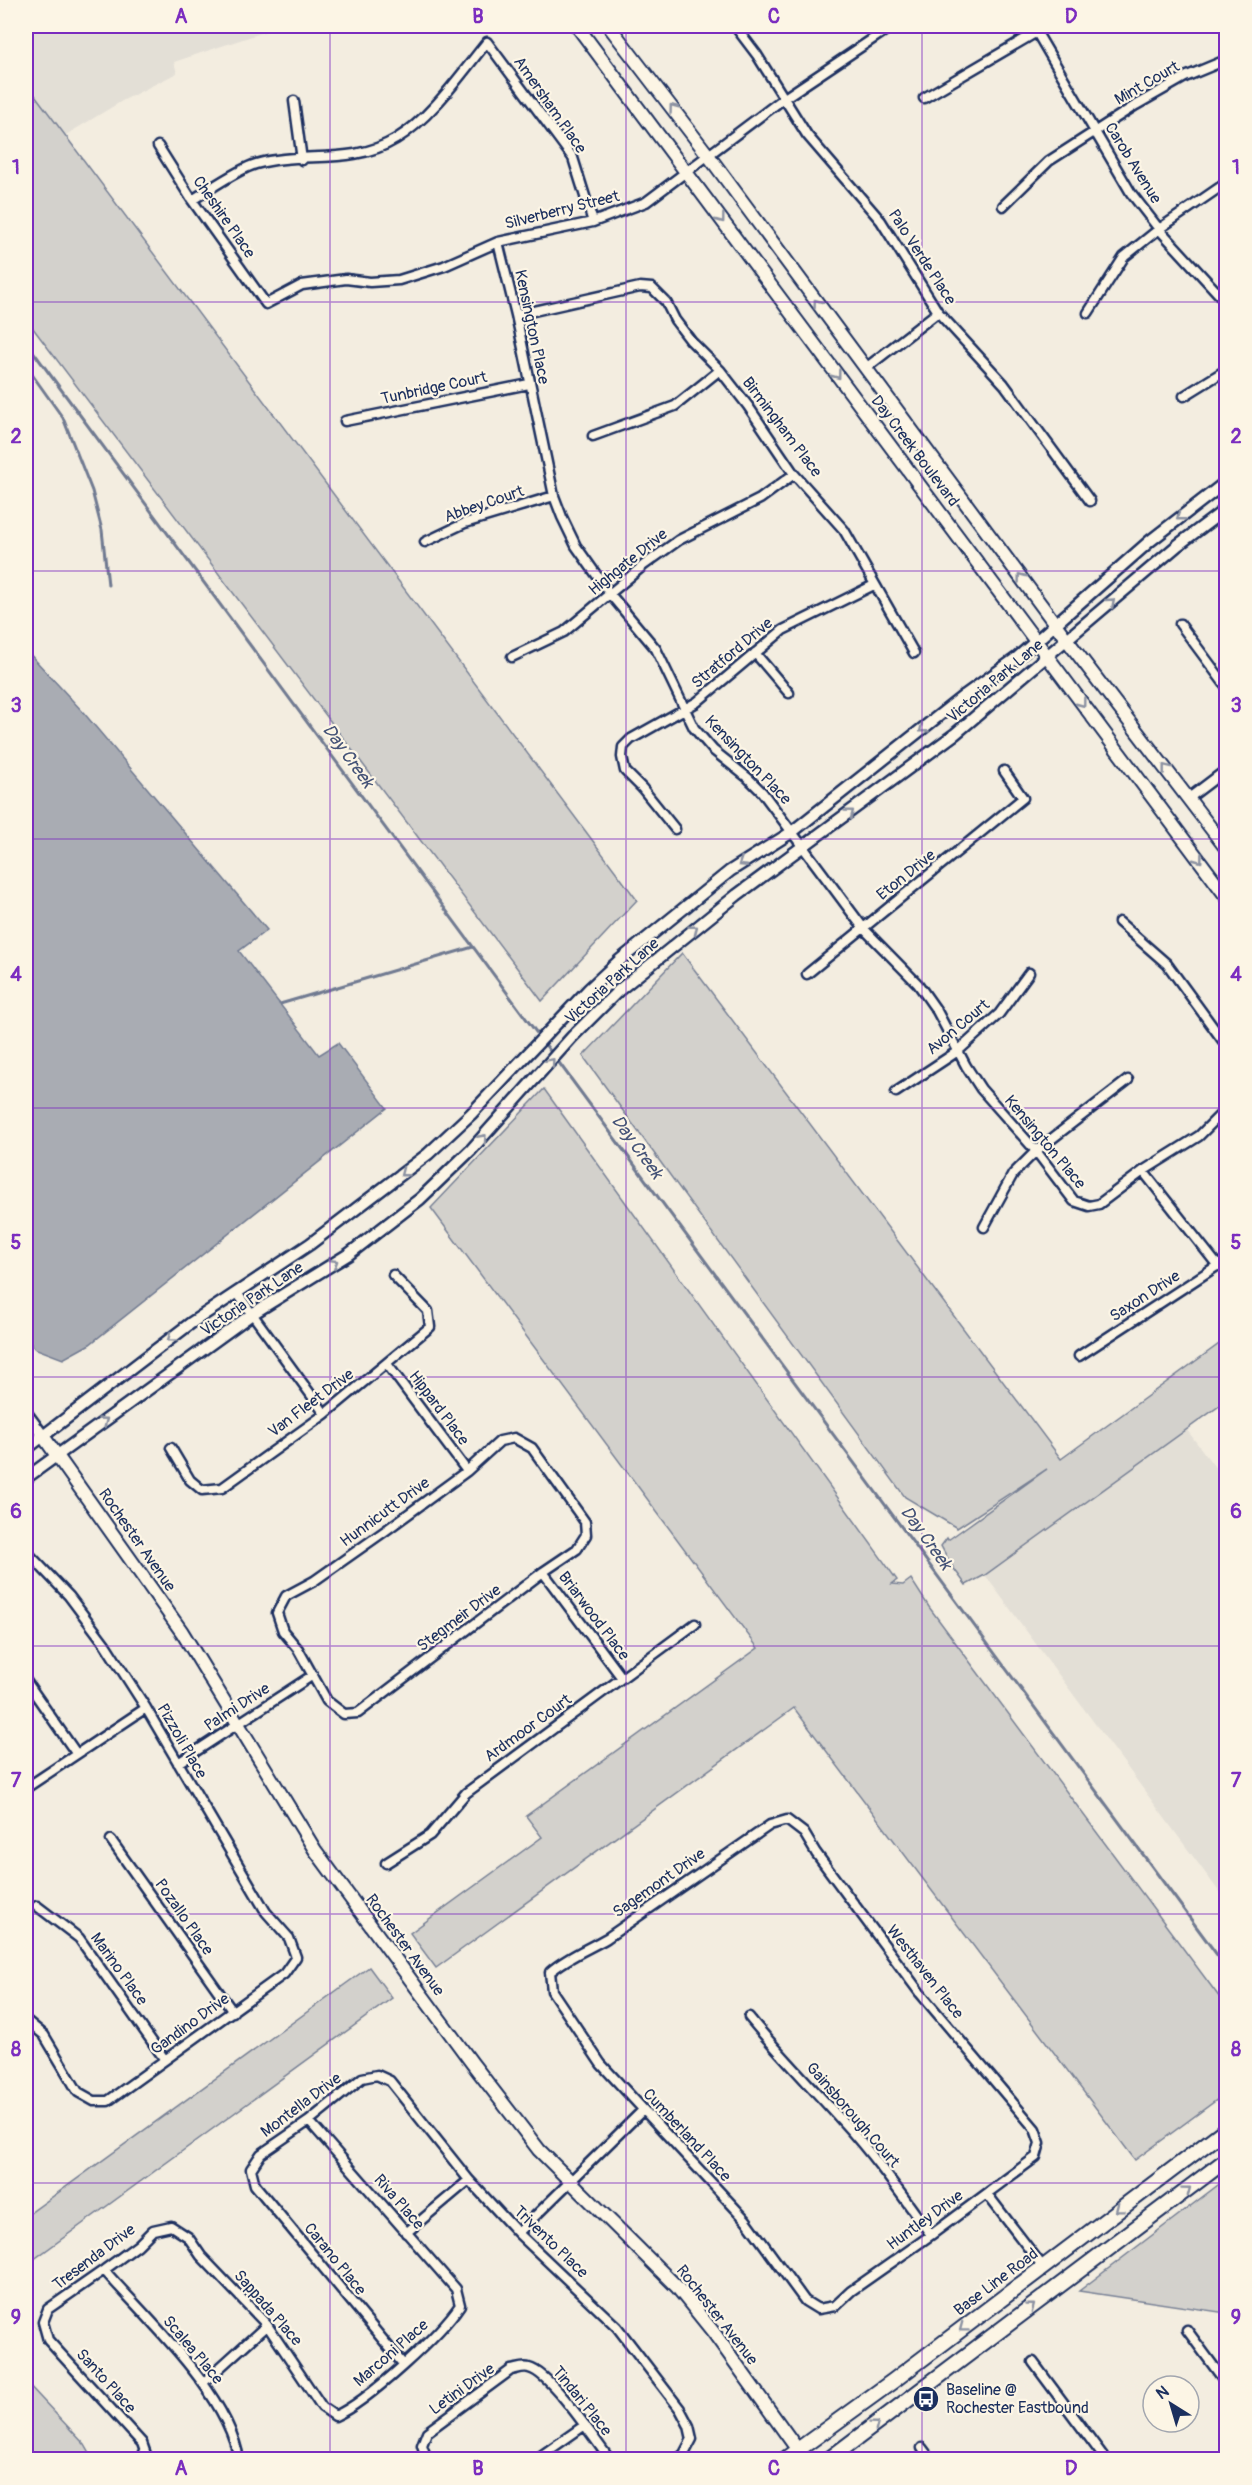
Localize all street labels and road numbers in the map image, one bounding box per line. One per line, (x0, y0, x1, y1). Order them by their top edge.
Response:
street label: Amersham Place (509, 53, 591, 157)
street label: Mint Court (1111, 56, 1184, 110)
street label: Carob Avenue (1100, 119, 1166, 207)
street label: Cheshire Place (188, 172, 260, 262)
street label: Silverberry Street (503, 186, 622, 234)
street label: Palo Verde Place (884, 205, 960, 309)
street label: Kensington Place (510, 268, 554, 386)
street label: Tunbridge Court (379, 367, 489, 409)
street label: Birmingham Place (738, 373, 826, 481)
street label: Day Creek Boulevard (867, 391, 963, 511)
street label: Abbey Court (442, 481, 527, 527)
street label: Highgate Drive (585, 524, 672, 600)
street label: Stratford Drive (687, 613, 777, 693)
street label: Victoria Park Lane (943, 635, 1047, 727)
street label: Kensington Place (700, 711, 796, 809)
street label: Eton Drive (873, 845, 940, 905)
street label: Victoria Park Lane (561, 934, 663, 1028)
street label: Avon Court (922, 994, 994, 1059)
street label: Kensington Place (1000, 1091, 1090, 1193)
street label: Victoria Park Lane (197, 1257, 307, 1341)
street label: Saxon Drive (1106, 1266, 1184, 1326)
street label: Van Fleet Drive (264, 1364, 358, 1442)
street label: Hippard Place (404, 1367, 474, 1449)
street label: Hunnicutt Drive (336, 1473, 434, 1551)
street label: Rochester Avenue (94, 1485, 180, 1595)
street label: Briarwood Place (554, 1568, 634, 1665)
street label: Stegmeir Drive (413, 1580, 505, 1656)
street label: Palmi Drive (200, 1678, 274, 1736)
street label: Ardmoor Court (481, 1689, 576, 1766)
street label: Pizzoli Place (153, 1700, 212, 1782)
street label: Sagemont Drive (609, 1844, 709, 1922)
street label: Pozallo Place (150, 1875, 218, 1959)
street label: Rochester Avenue (361, 1890, 449, 2000)
street label: Westhaven Place (882, 1921, 968, 2023)
street label: Marino Place (86, 1929, 152, 2009)
street label: Gandino Drive (147, 1989, 233, 2059)
street label: Gainsborough Court (802, 2058, 905, 2172)
street label: Montella Drive (257, 2068, 345, 2142)
street label: Cumberland Place (639, 2084, 735, 2186)
street label: Riva Place (370, 2170, 429, 2234)
street label: Huntley Drive (883, 2185, 967, 2254)
street label: Trivento Place (510, 2202, 592, 2283)
street label: Tresenda Drive (49, 2219, 139, 2295)
street label: Carano Place (300, 2219, 370, 2299)
street label: Base Line Road (950, 2244, 1042, 2320)
street label: Rochester Avenue (672, 2261, 762, 2369)
street label: Sappada Place (230, 2266, 307, 2350)
street label: Scalea Place (158, 2312, 228, 2389)
street label: Marconi Place (349, 2315, 433, 2391)
street label: Santo Place (72, 2345, 140, 2417)
street label: Letini Drive (426, 2359, 499, 2419)
street label: Tindari Place (548, 2362, 616, 2440)

